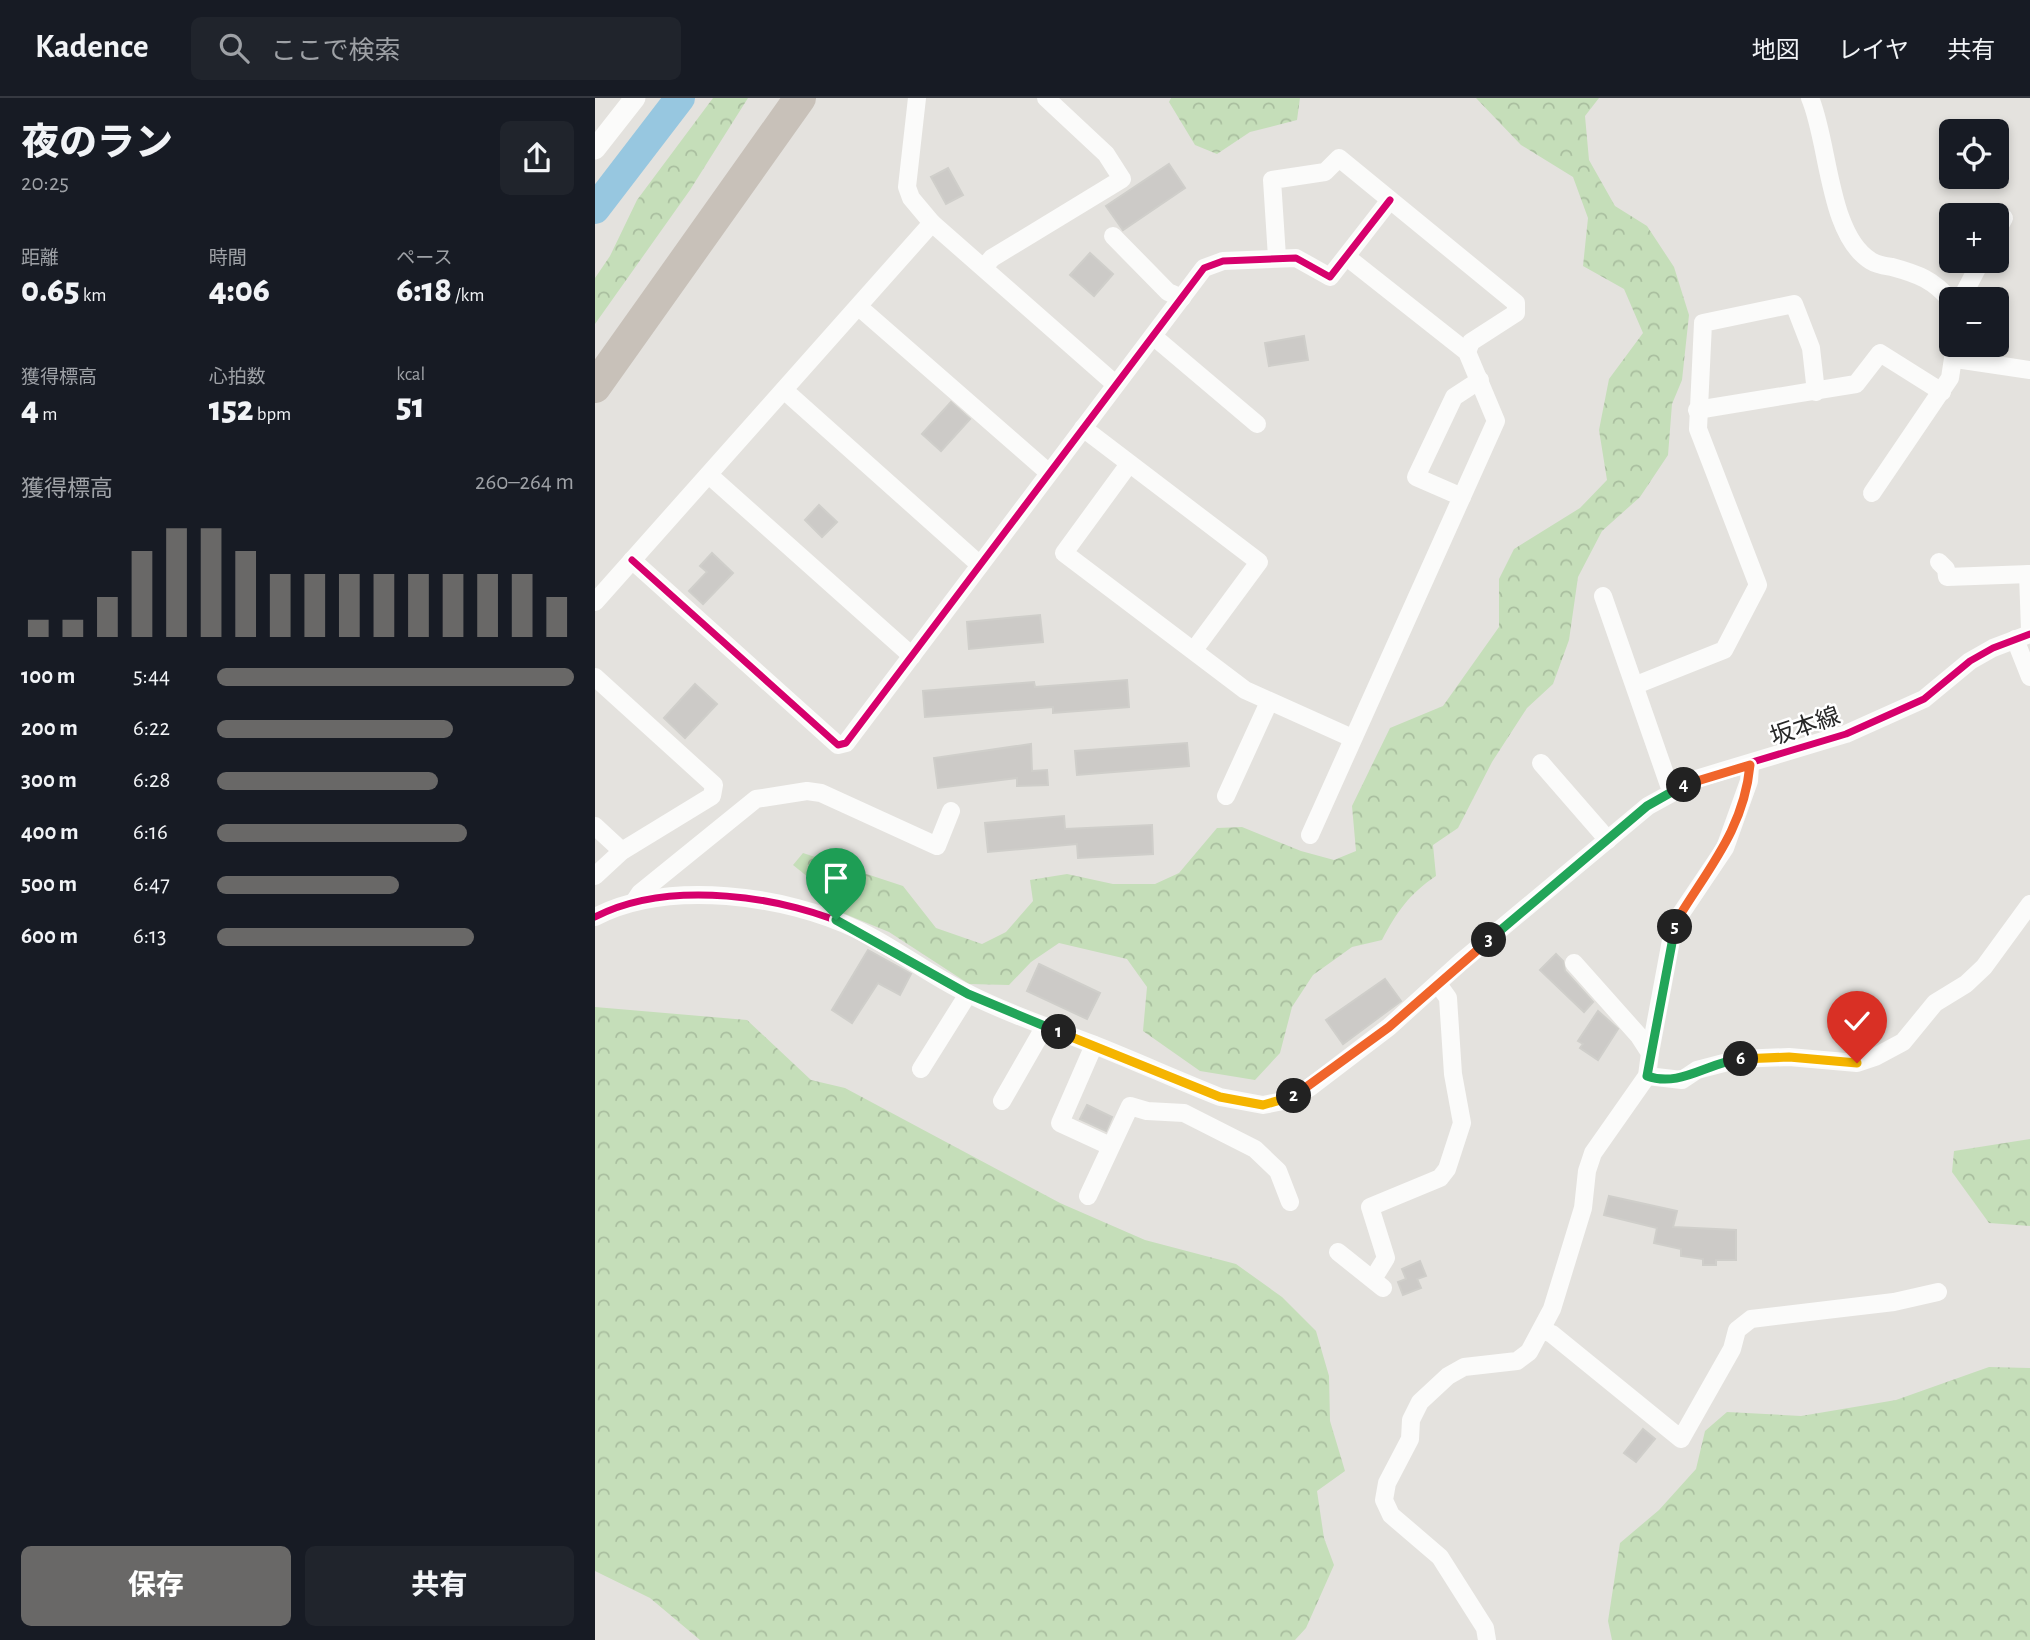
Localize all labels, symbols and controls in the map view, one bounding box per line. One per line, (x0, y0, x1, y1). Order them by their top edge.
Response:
search box (191, 17, 681, 80)
icon: search (215, 29, 253, 67)
text: Kadence (35, 31, 149, 64)
text: ここで検索 (271, 38, 401, 64)
text: 地図 (1752, 39, 1800, 63)
text: レイヤ (1838, 39, 1909, 63)
text: 共有 (1947, 39, 1995, 63)
map controls (1939, 119, 2009, 357)
button: locate (1939, 119, 2009, 189)
button: share (500, 121, 574, 195)
text: 夜のラン (21, 125, 173, 163)
text: 20:25 (21, 172, 69, 195)
button: + (1939, 203, 2009, 273)
text: 距離 (21, 249, 59, 268)
text: 時間 (209, 249, 247, 268)
text: ペース (396, 249, 452, 268)
text: 0.65 (21, 273, 80, 308)
text: 4:06 (209, 273, 270, 308)
text: 6:18 (396, 273, 452, 308)
text: km (80, 286, 107, 305)
text: /km (452, 286, 484, 305)
button: − (1939, 287, 2009, 357)
text: kcal (396, 365, 425, 384)
text: 獲得標高 (21, 368, 97, 387)
text: 心拍数 (209, 368, 266, 387)
text: 51 (396, 389, 425, 424)
text: 4 (21, 392, 39, 427)
text: 152 (209, 392, 254, 427)
text: m (39, 405, 57, 424)
text: bpm (254, 405, 291, 424)
text: 260–264 m (475, 471, 574, 494)
text: 獲得標高 (21, 478, 113, 501)
text: 100 m (21, 665, 75, 688)
text: 5:44 (133, 665, 170, 688)
street label: 坂本線 (1767, 702, 1843, 750)
text: 200 m (21, 717, 78, 740)
text: 6:22 (133, 717, 170, 740)
pin: 4 (1667, 768, 1701, 802)
text: 300 m (21, 769, 77, 792)
text: 6:28 (133, 769, 170, 792)
text: 4 (1679, 775, 1688, 794)
text: 400 m (21, 821, 79, 844)
text: 6:16 (133, 821, 168, 844)
pin (806, 848, 866, 920)
icon: arrive (817, 859, 855, 897)
text: 500 m (21, 873, 77, 896)
text: 6:47 (133, 873, 170, 896)
pin: 5 (1657, 910, 1693, 944)
text: 5 (1670, 917, 1679, 936)
pin: 3 (1471, 922, 1507, 958)
text: 600 m (21, 925, 78, 948)
text: 6:13 (133, 925, 166, 948)
text: 3 (1484, 930, 1493, 949)
pin (1827, 991, 1887, 1063)
icon: check (1838, 1002, 1876, 1040)
pin: 1 (1042, 1014, 1077, 1049)
text: 1 (1055, 1022, 1062, 1041)
pin: 6 (1723, 1042, 1759, 1076)
text: 6 (1736, 1049, 1745, 1068)
pin: 2 (1277, 1079, 1311, 1114)
text: 2 (1289, 1086, 1298, 1105)
button: 保存 (21, 1546, 291, 1626)
button: 共有 (305, 1546, 574, 1626)

